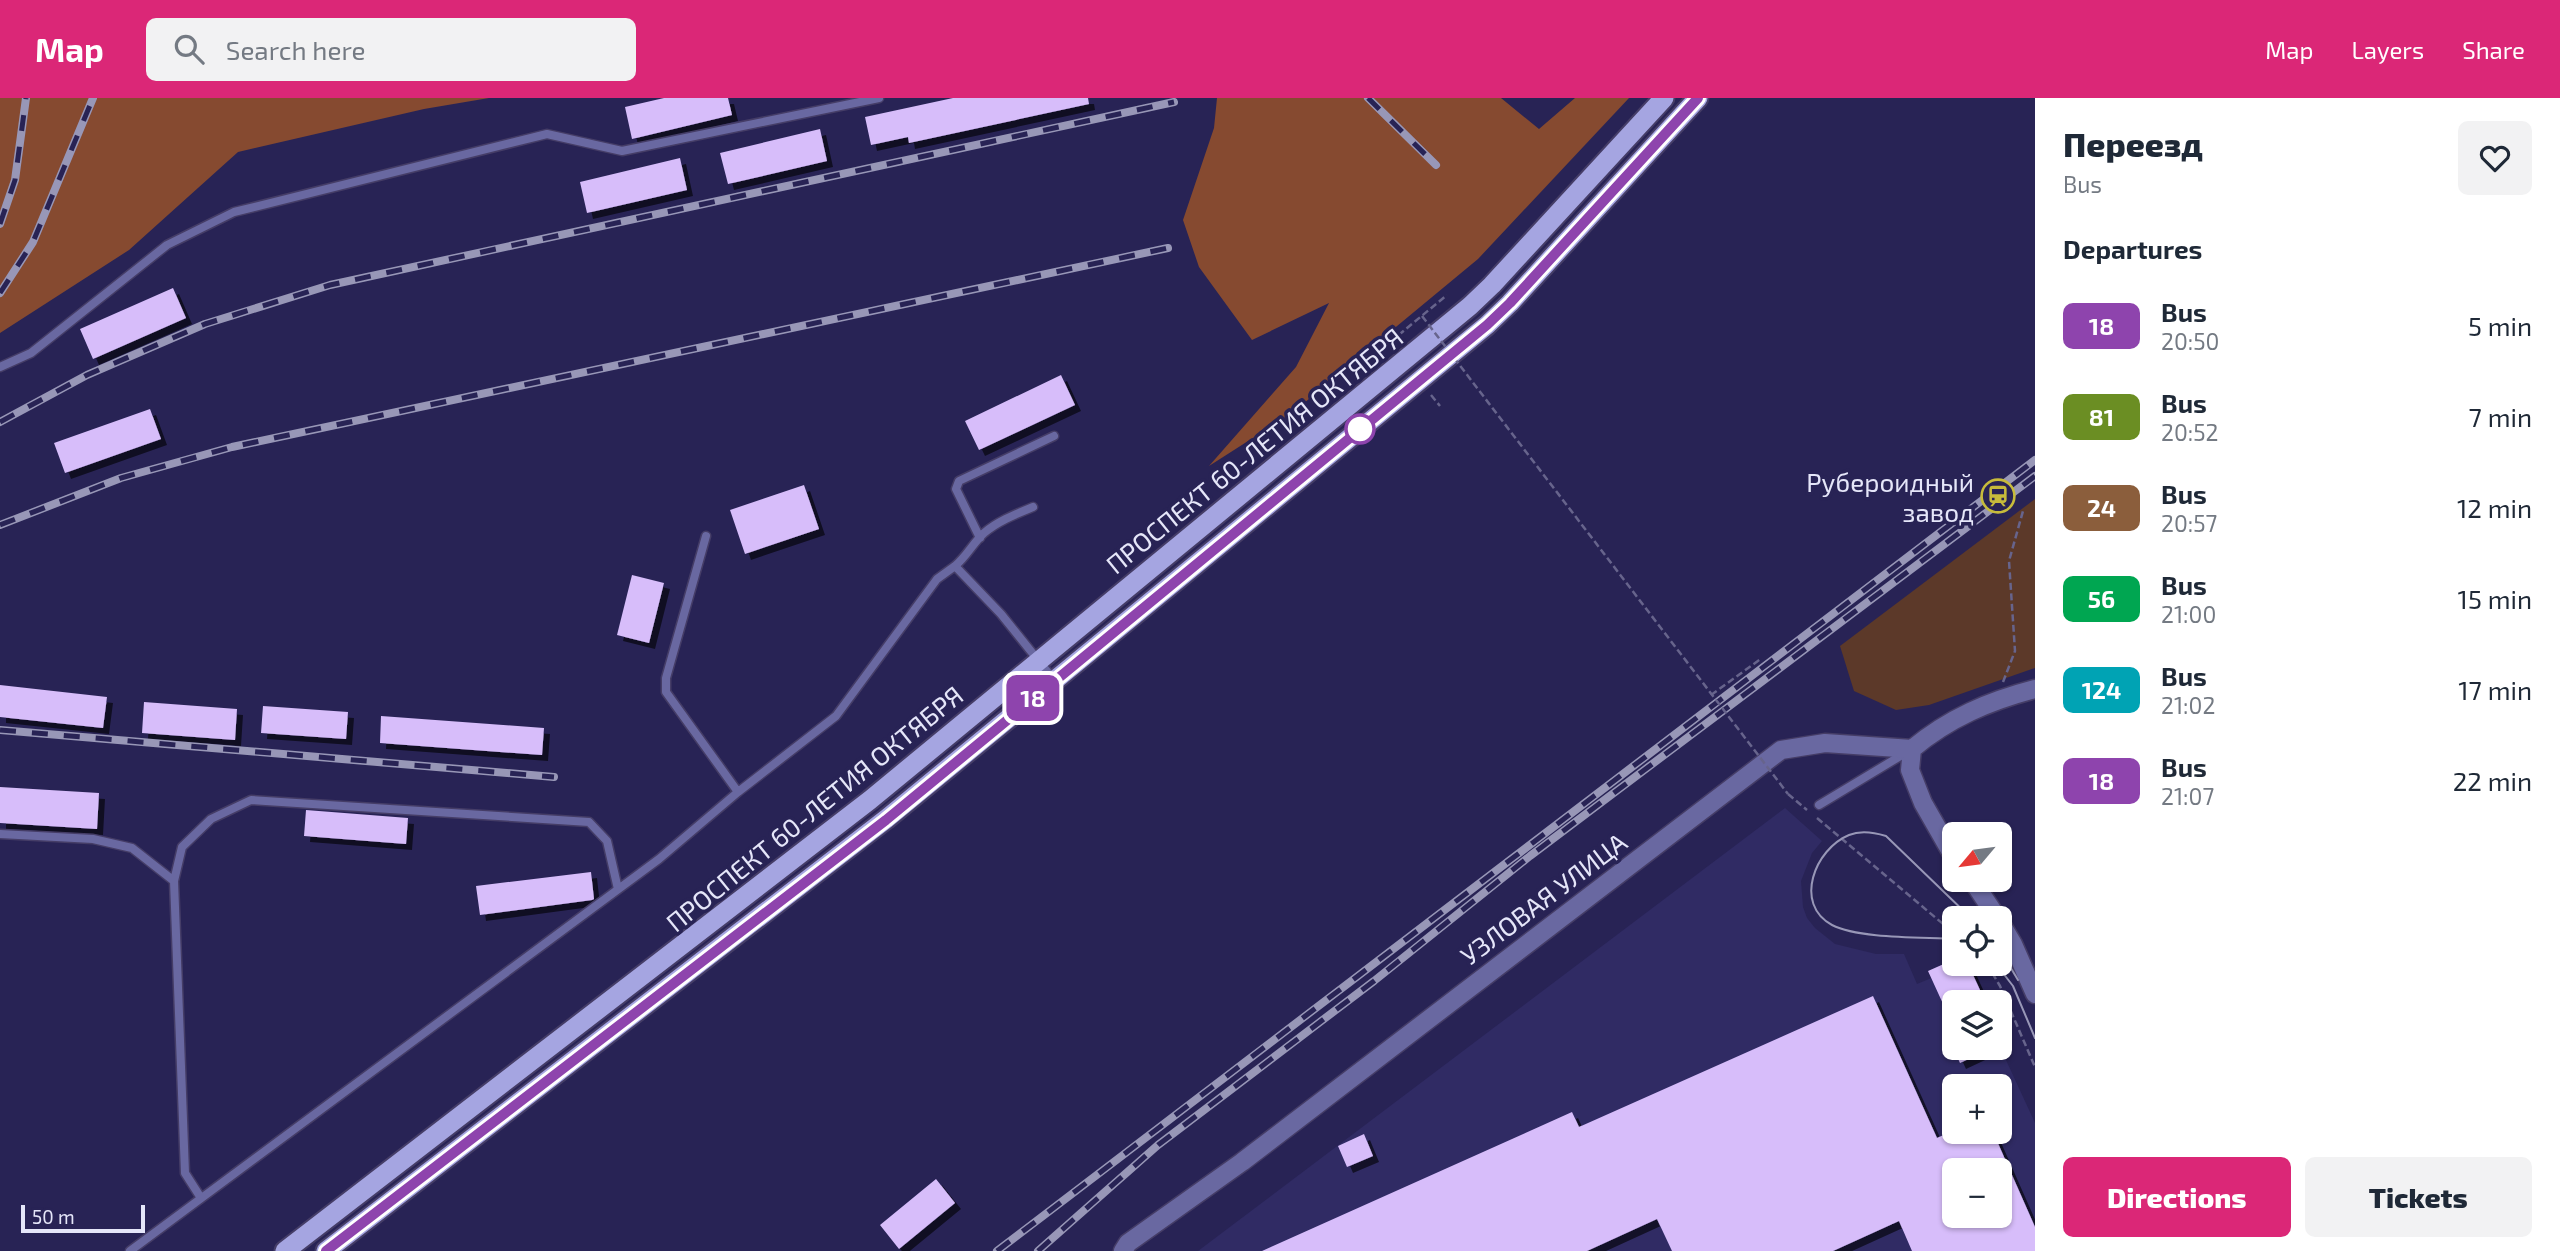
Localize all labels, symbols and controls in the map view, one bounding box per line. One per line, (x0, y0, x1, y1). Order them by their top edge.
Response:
search box (146, 18, 636, 81)
text: Map (35, 29, 104, 69)
icon: search (170, 30, 208, 68)
text: Search here (226, 34, 365, 65)
text: Map (2265, 35, 2313, 64)
text: Layers (2351, 35, 2424, 64)
text: Share (2462, 35, 2525, 64)
button: heart (2458, 121, 2532, 195)
text: Переезд (2063, 124, 2203, 164)
text: Bus (2063, 170, 2102, 198)
text: Departures (2063, 233, 2202, 264)
text: Bus (2161, 296, 2207, 327)
text: 5 min (2468, 310, 2532, 341)
text: 18 (2089, 311, 2114, 340)
street label: ПРОСПЕКТ 60-ЛЕТИЯ ОКТЯБРЯ (1099, 321, 1409, 579)
text: 20:50 (2161, 327, 2219, 355)
text: Bus (2161, 387, 2207, 418)
text: 7 min (2469, 401, 2532, 432)
text: 81 (2089, 402, 2114, 431)
unlabelled marker (1345, 414, 1375, 444)
text: 20:52 (2161, 418, 2218, 446)
place label: Рубероидный завод (1806, 466, 1974, 527)
station icon: Рубероидный завод (1979, 477, 2017, 515)
text: Bus (2161, 478, 2207, 509)
text: 12 min (2457, 492, 2532, 523)
text: 24 (2087, 493, 2116, 522)
text: 20:57 (2161, 509, 2217, 537)
text: Bus (2161, 569, 2207, 600)
text: 15 min (2458, 583, 2532, 614)
text: 56 (2088, 584, 2115, 613)
text: 21:00 (2161, 600, 2216, 628)
text: Bus (2161, 660, 2207, 691)
text: 17 min (2458, 674, 2532, 705)
line badge: 18 (1002, 675, 1064, 721)
text: 124 (2082, 675, 2121, 704)
street label: ПРОСПЕКТ 60-ЛЕТИЯ ОКТЯБРЯ (659, 679, 969, 937)
text: 18 (1020, 683, 1046, 712)
text: 21:02 (2161, 691, 2215, 719)
text: Bus (2161, 751, 2207, 782)
text: 22 min (2453, 765, 2532, 796)
text: 18 (2089, 766, 2114, 795)
text: 21:07 (2161, 782, 2214, 810)
north arrow (1942, 822, 2012, 892)
map controls (1942, 822, 2012, 1228)
street label: УЗЛОВАЯ УЛИЦА (1454, 826, 1632, 970)
button: locate (1942, 906, 2012, 976)
button: layers (1942, 990, 2012, 1060)
button: + (1942, 1074, 2012, 1144)
button: Directions (2063, 1157, 2291, 1237)
button: Tickets (2305, 1157, 2532, 1237)
button: − (1942, 1158, 2012, 1228)
scale bar (21, 1202, 145, 1234)
text: 50 m (32, 1205, 75, 1228)

